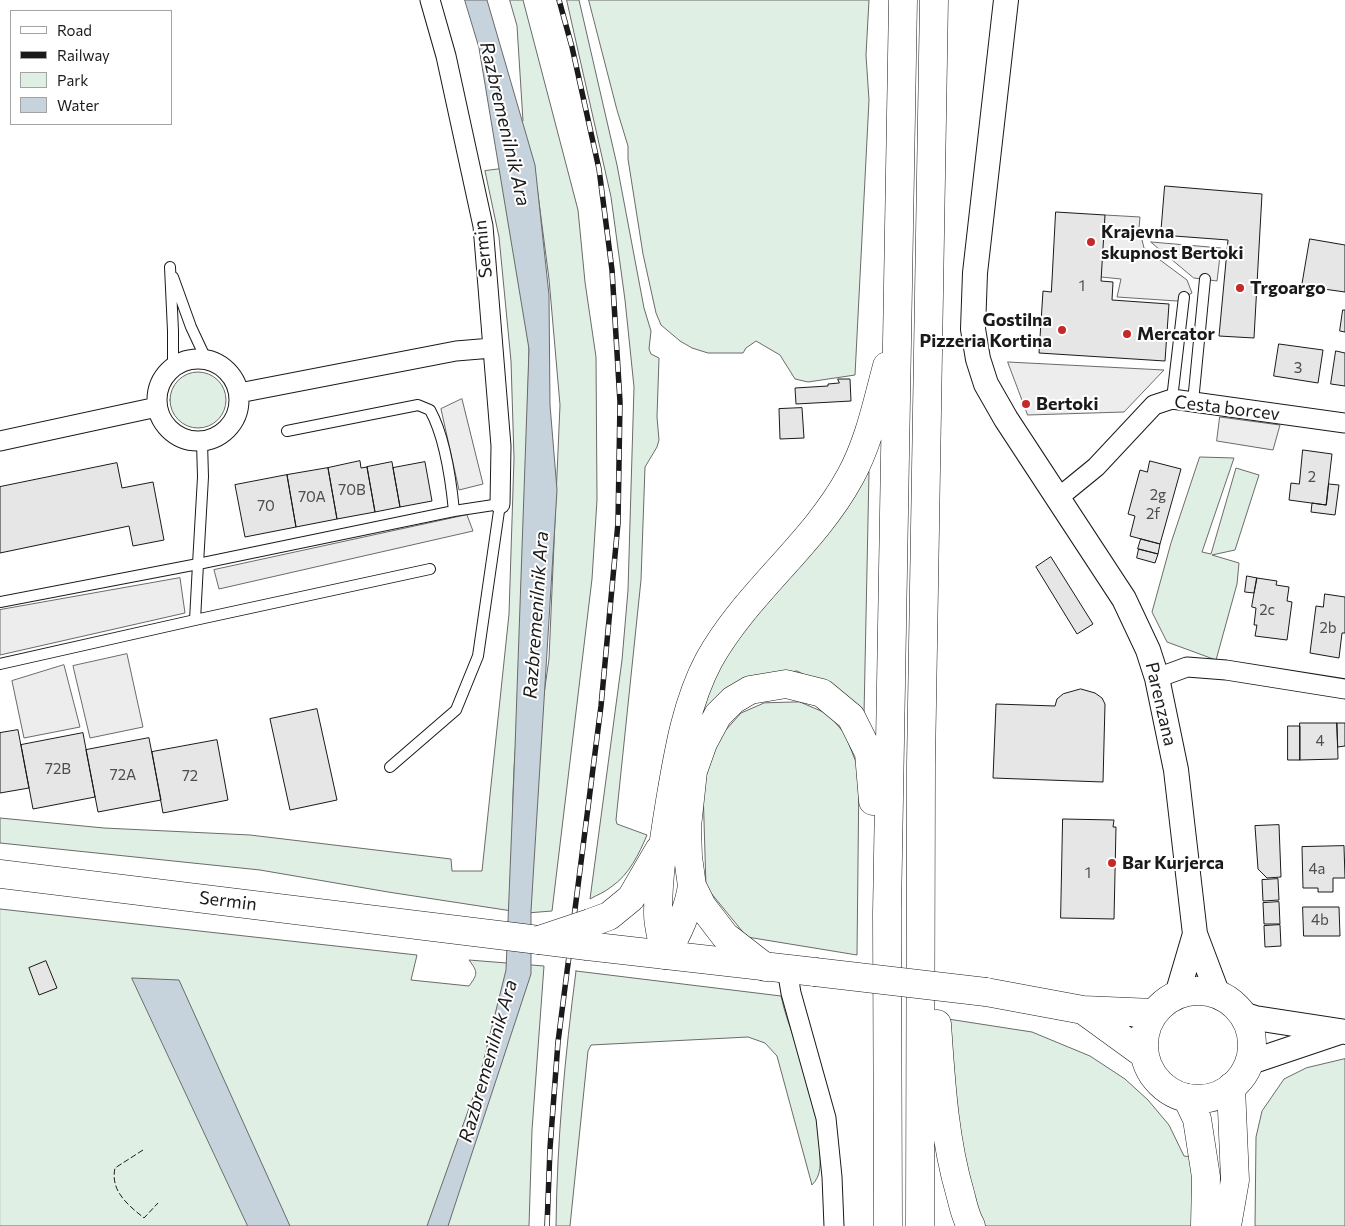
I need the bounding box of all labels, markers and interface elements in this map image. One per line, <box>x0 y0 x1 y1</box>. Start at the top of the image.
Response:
legend <box>10 10 172 125</box>
text: Road <box>57 21 92 39</box>
water label: Razbremenilnik Ara <box>475 40 535 208</box>
text: Railway <box>57 46 110 64</box>
text: Park <box>57 71 88 89</box>
text: Water <box>57 96 99 114</box>
street label: Sermin <box>469 219 497 279</box>
place label: Krajevna skupnost Bertoki <box>1101 221 1243 264</box>
marker: Krajevna skupnost Bertoki <box>1085 236 1097 248</box>
house number: 1 <box>1079 277 1085 295</box>
place label: Trgoargo <box>1250 277 1326 299</box>
marker: Trgoargo <box>1234 282 1246 294</box>
place label: Gostilna Pizzeria Kortina <box>919 309 1052 352</box>
place label: Mercator <box>1137 323 1215 345</box>
marker: Gostilna Pizzeria Kortina <box>1056 324 1068 336</box>
marker: Mercator <box>1121 328 1133 340</box>
house number: 3 <box>1294 359 1302 377</box>
street label: Cesta borcev <box>1173 391 1281 425</box>
place label: Bertoki <box>1036 393 1098 415</box>
marker: Bertoki <box>1020 398 1032 410</box>
house number: 2 <box>1308 468 1316 486</box>
house number: 70B <box>338 481 366 499</box>
house number: 2g <box>1150 486 1166 504</box>
house number: 70A <box>298 488 326 506</box>
house number: 70 <box>257 497 275 515</box>
house number: 2f <box>1146 505 1160 523</box>
water label: Razbremenilnik Ara <box>519 530 553 700</box>
house number: 2c <box>1259 601 1275 619</box>
house number: 2b <box>1319 619 1337 637</box>
street label: Parenzana <box>1141 660 1181 748</box>
house number: 4 <box>1316 732 1324 750</box>
house number: 72B <box>45 760 71 778</box>
house number: 72A <box>110 766 136 784</box>
house number: 72 <box>182 767 198 785</box>
place label: Bar Kurjerca <box>1122 852 1224 874</box>
marker: Bar Kurjerca <box>1106 857 1118 869</box>
house number: 4a <box>1309 860 1325 878</box>
house number: 1 <box>1085 864 1091 882</box>
street label: Sermin <box>198 887 258 915</box>
house number: 4b <box>1311 911 1329 929</box>
water label: Razbremenilnik Ara <box>454 977 522 1145</box>

